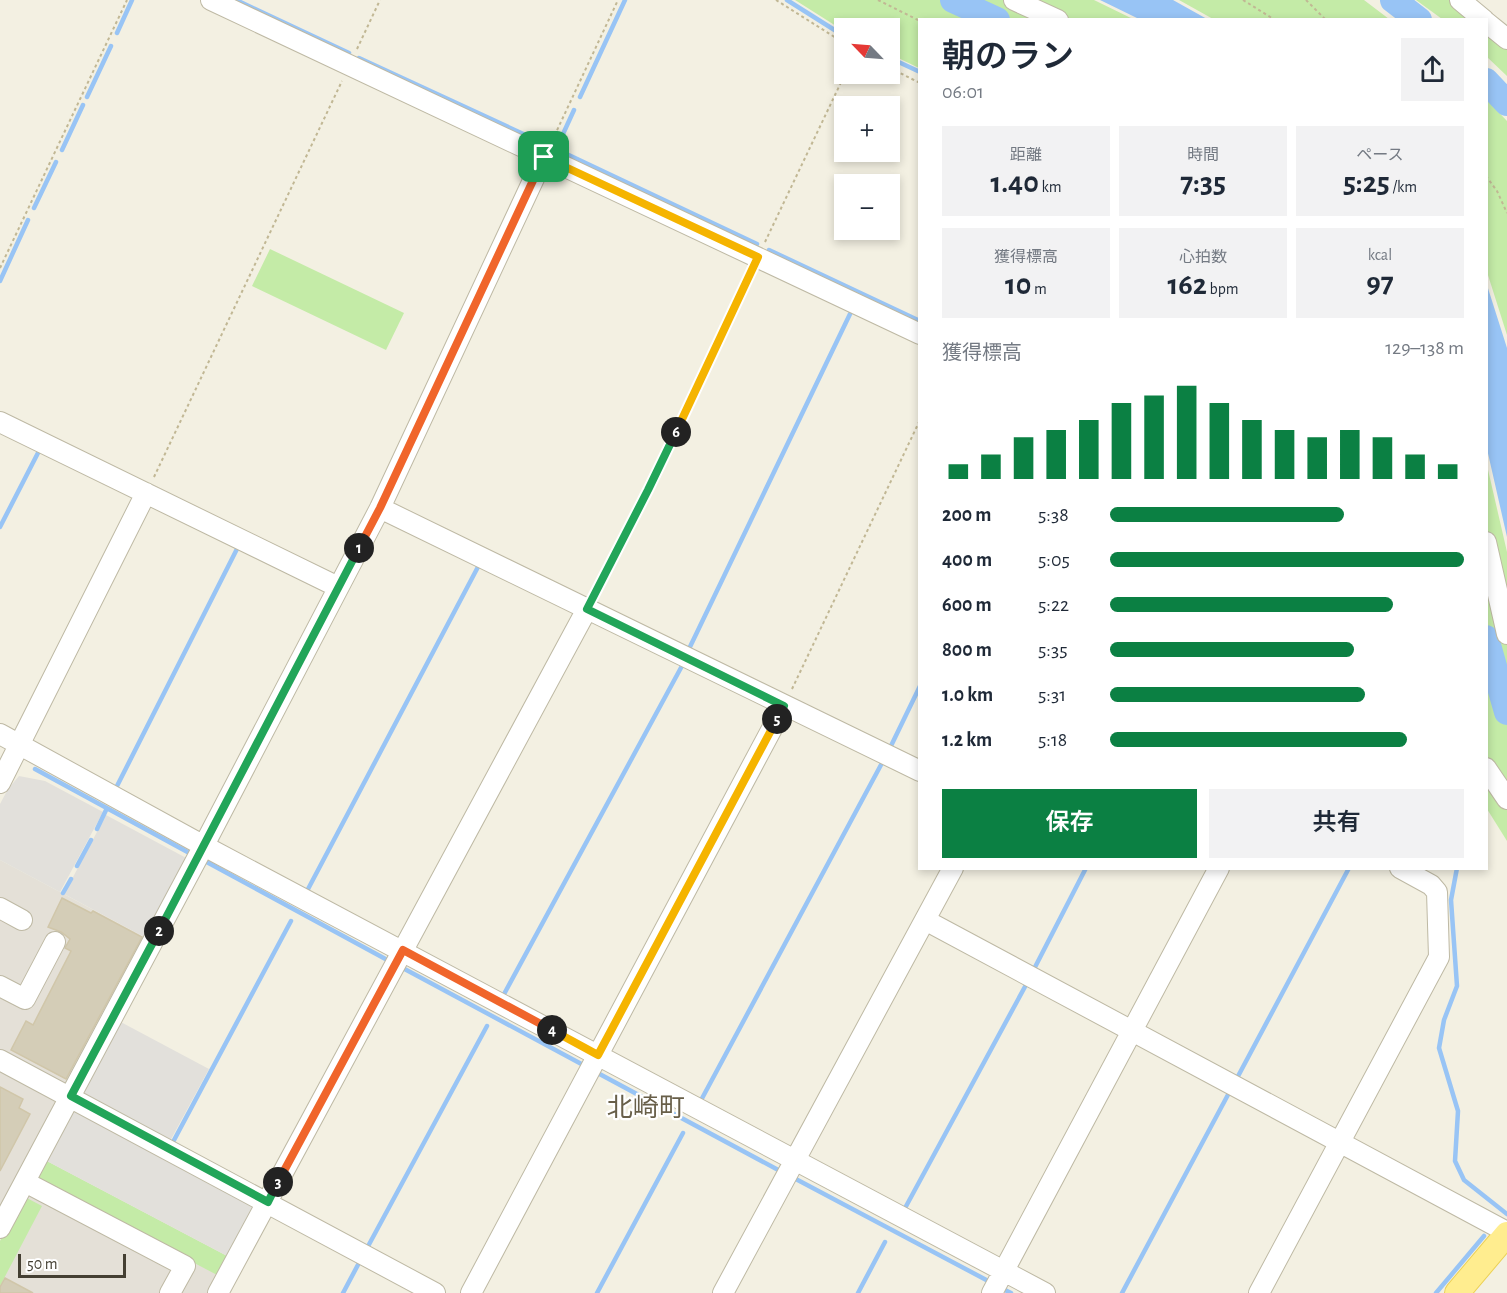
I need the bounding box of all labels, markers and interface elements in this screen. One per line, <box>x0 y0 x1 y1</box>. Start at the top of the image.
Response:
north arrow <box>834 18 900 84</box>
map controls <box>834 18 900 240</box>
button: share <box>1401 38 1464 101</box>
text: 朝のラン <box>942 41 1074 74</box>
text: 06:01 <box>942 82 984 102</box>
button: + <box>834 96 900 162</box>
pin <box>518 131 569 182</box>
icon: arrive <box>527 140 560 173</box>
text: 距離 <box>1010 147 1042 163</box>
text: 時間 <box>1187 147 1219 163</box>
text: ペース <box>1356 147 1404 163</box>
text: 1.40 <box>990 168 1039 198</box>
text: 7:35 <box>1180 168 1226 198</box>
text: 5:25 <box>1343 168 1390 198</box>
button: − <box>834 174 900 240</box>
text: km <box>1039 179 1062 195</box>
text: /km <box>1390 179 1417 195</box>
text: kcal <box>1368 247 1392 263</box>
text: 獲得標高 <box>994 249 1058 265</box>
text: 心拍数 <box>1179 249 1227 265</box>
text: 97 <box>1366 268 1394 298</box>
text: 10 <box>1005 270 1031 300</box>
text: 162 <box>1167 270 1207 300</box>
text: m <box>1031 281 1047 297</box>
text: bpm <box>1207 281 1239 297</box>
text: 129–138 m <box>1385 338 1464 358</box>
text: 獲得標高 <box>942 343 1022 363</box>
pin: 6 <box>661 417 691 447</box>
text: 6 <box>672 424 680 440</box>
text: 200 m <box>942 505 991 525</box>
text: 5:38 <box>1038 505 1069 525</box>
pin: 1 <box>344 533 374 563</box>
text: 1 <box>356 540 362 556</box>
text: 400 m <box>942 550 992 570</box>
text: 5:05 <box>1038 550 1070 570</box>
text: 600 m <box>942 595 992 615</box>
text: 5:22 <box>1038 595 1069 615</box>
text: 800 m <box>942 640 992 660</box>
text: 5:35 <box>1038 640 1068 660</box>
text: 1.0 km <box>942 685 993 705</box>
text: 5:31 <box>1038 685 1066 705</box>
pin: 5 <box>762 704 792 734</box>
text: 5 <box>774 711 780 727</box>
text: 1.2 km <box>942 730 992 750</box>
text: 5:18 <box>1038 730 1067 750</box>
button: 保存 <box>942 789 1197 858</box>
button: 共有 <box>1209 789 1464 858</box>
pin: 2 <box>144 916 174 946</box>
text: 2 <box>155 923 163 939</box>
pin: 4 <box>537 1015 567 1045</box>
text: 4 <box>548 1022 556 1038</box>
district label: 北崎町 <box>607 1094 685 1121</box>
pin: 3 <box>263 1167 293 1197</box>
text: 3 <box>275 1174 281 1190</box>
scale bar <box>18 1251 126 1278</box>
text: 50 m <box>27 1256 58 1272</box>

